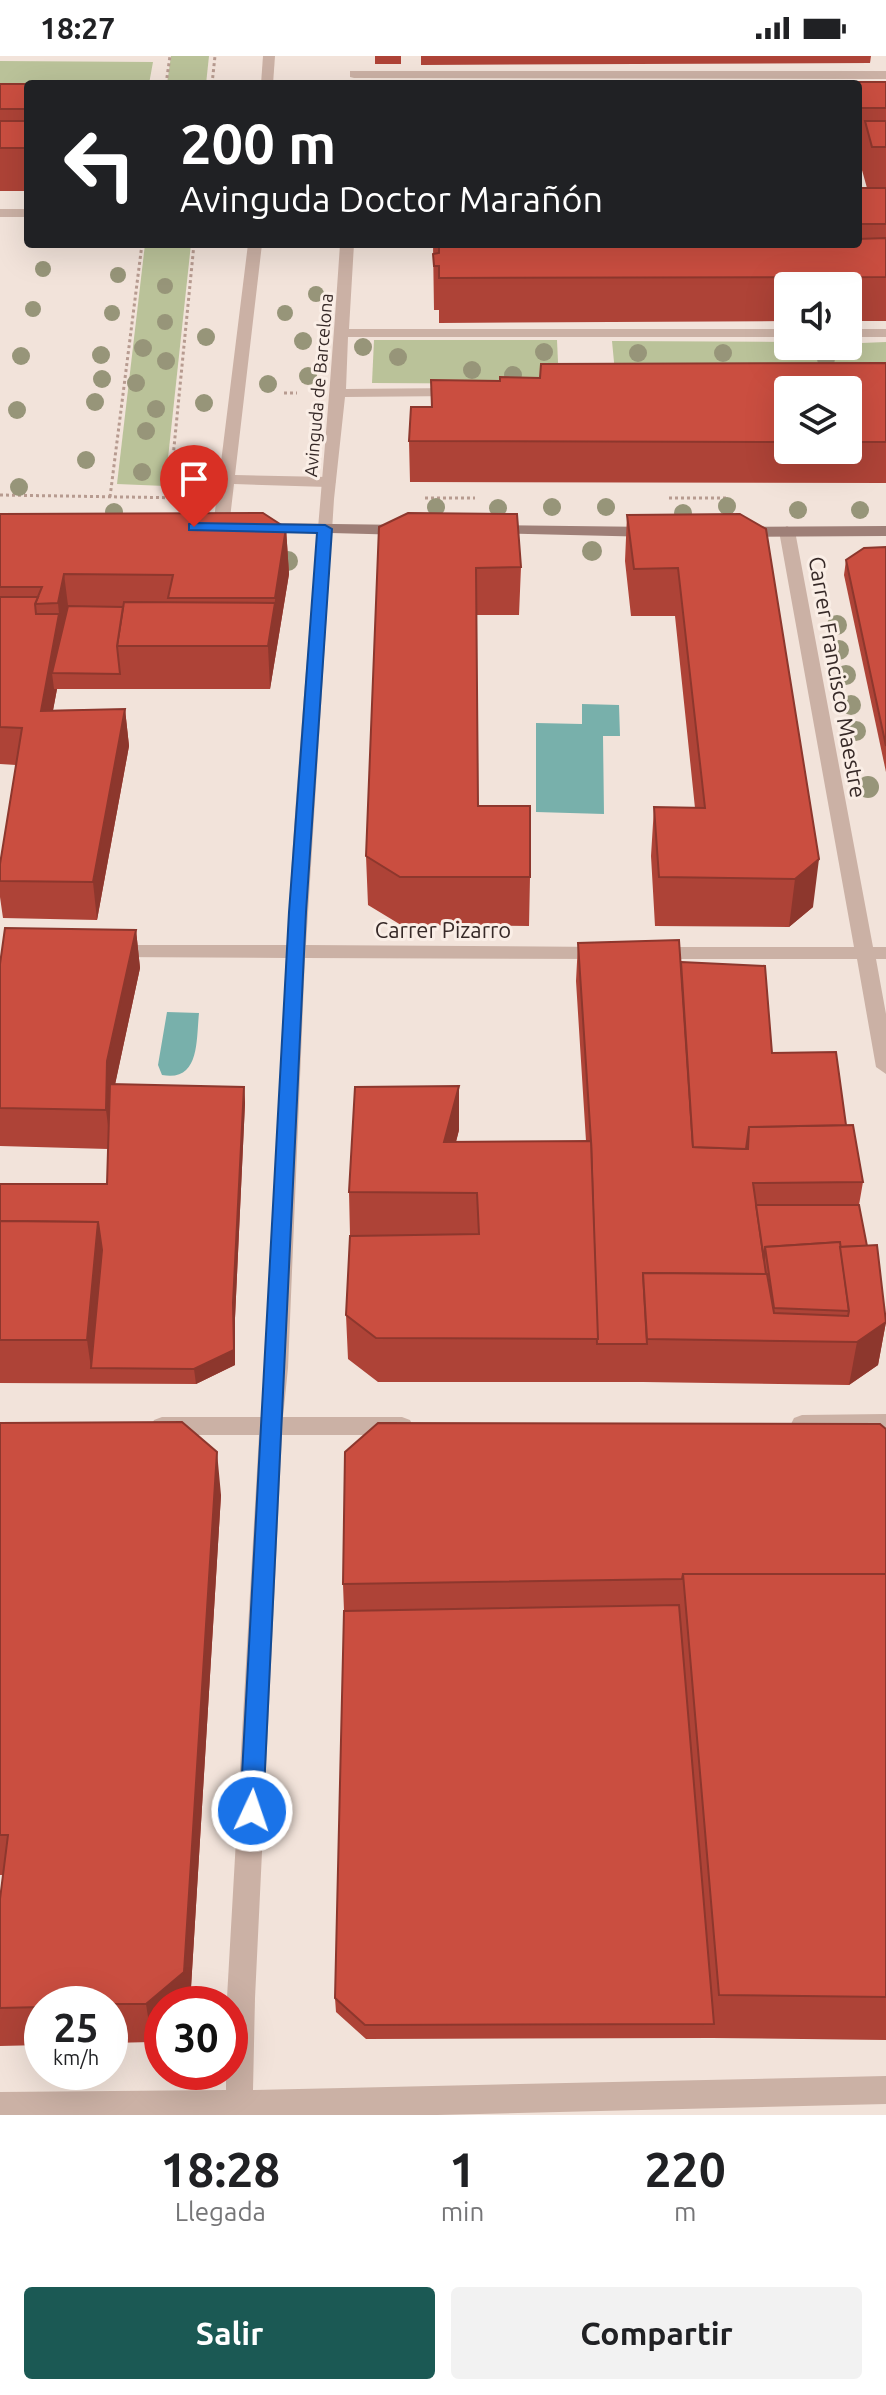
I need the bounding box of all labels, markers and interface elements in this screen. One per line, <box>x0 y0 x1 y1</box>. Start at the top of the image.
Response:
text: 18:27 <box>40 11 115 45</box>
icon: left <box>48 112 152 216</box>
text: 200 m <box>180 112 336 175</box>
text: Avinguda Doctor Marañón <box>180 178 603 219</box>
map controls <box>774 272 862 464</box>
button: sound <box>774 272 862 360</box>
street label: Avinguda de Barcelona <box>300 292 336 478</box>
button: layers <box>774 376 862 464</box>
pin <box>160 445 228 527</box>
icon: arrive <box>172 457 216 501</box>
street label: Carrer Francisco Maestre <box>804 554 872 800</box>
street label: Carrer Pizarro <box>375 917 511 942</box>
position arrow <box>210 1769 294 1853</box>
speed limit sign: 30 <box>144 1986 248 2090</box>
text: 25 <box>53 2005 99 2050</box>
text: km/h <box>53 2046 99 2069</box>
text: 18:28 <box>160 2142 280 2196</box>
text: 1 <box>449 2142 476 2196</box>
text: 220 <box>645 2142 726 2196</box>
text: Llegada <box>175 2197 266 2226</box>
text: min <box>441 2197 484 2226</box>
text: m <box>674 2197 696 2226</box>
button: Salir <box>24 2287 435 2379</box>
button: Compartir <box>451 2287 862 2379</box>

